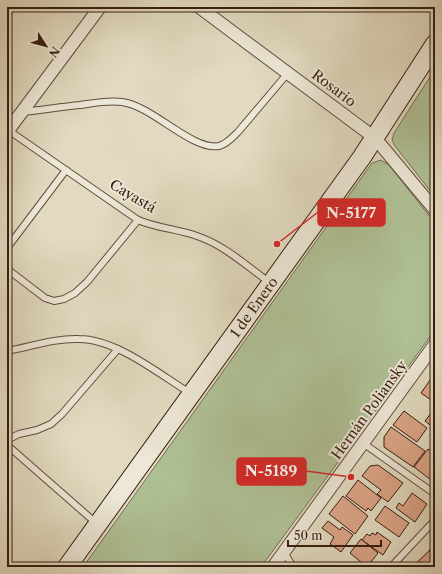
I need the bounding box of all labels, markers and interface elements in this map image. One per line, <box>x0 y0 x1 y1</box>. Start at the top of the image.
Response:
north arrow <box>26 26 66 66</box>
text: N <box>45 44 63 60</box>
street label: Rosario <box>308 65 360 111</box>
street label: Cayastá <box>107 175 160 217</box>
callout: N-5177 <box>318 199 385 226</box>
text: N-5177 <box>326 203 376 222</box>
street label: 1 de Enero <box>226 273 282 341</box>
street label: Hernán Poliansky <box>327 357 411 463</box>
callout: N-5189 <box>237 458 306 485</box>
text: N-5189 <box>245 461 297 480</box>
scale bar <box>288 522 381 548</box>
text: 50 m <box>294 528 323 543</box>

